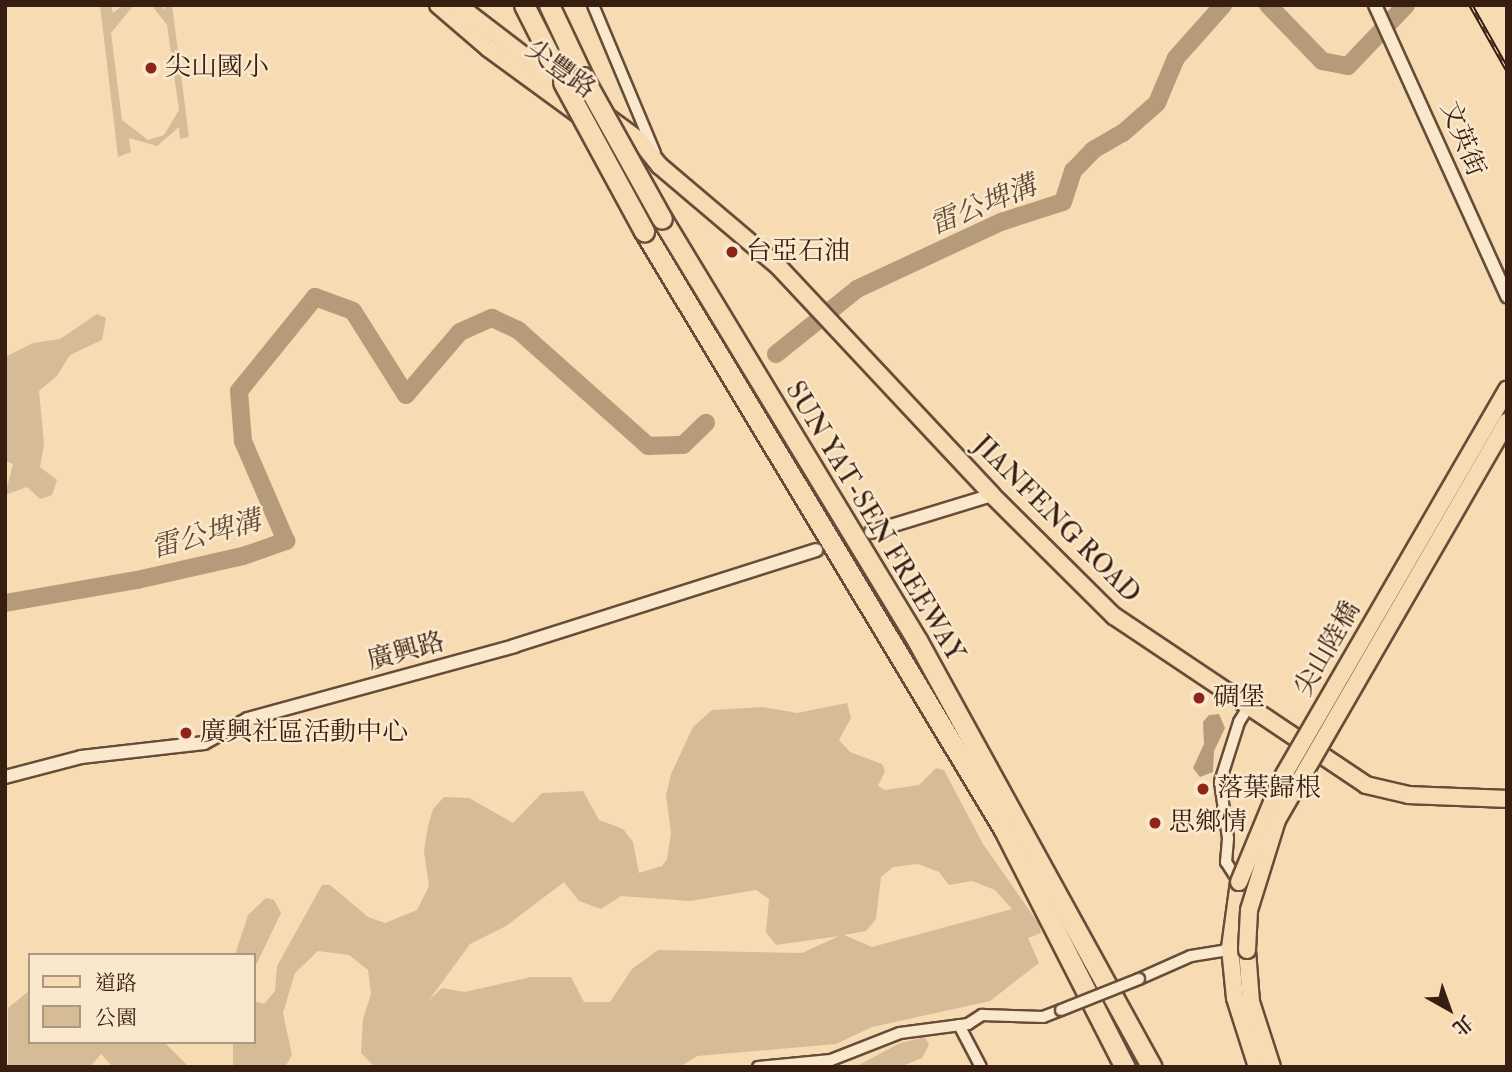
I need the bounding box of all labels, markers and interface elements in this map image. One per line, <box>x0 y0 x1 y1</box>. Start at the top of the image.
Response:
street label: 尖豐路 <box>519 34 601 106</box>
place label: 尖山國小 <box>165 52 269 84</box>
marker: 尖山國小 <box>143 60 159 76</box>
street label: 文英街 <box>1433 97 1491 181</box>
water label: 雷公埤溝 <box>925 169 1041 243</box>
place label: 台亞石油 <box>746 236 850 268</box>
marker: 台亞石油 <box>724 244 740 260</box>
street label: SUN YAT-SEN FREEWAY <box>778 376 970 668</box>
street label: JIANFENG ROAD <box>966 430 1146 610</box>
water label: 雷公埤溝 <box>148 504 264 566</box>
street label: 尖山陸橋 <box>1288 596 1368 702</box>
street label: 廣興路 <box>364 627 448 677</box>
place label: 碉堡 <box>1213 682 1265 714</box>
marker: 碉堡 <box>1191 690 1207 706</box>
place label: 廣興社區活動中心 <box>200 717 408 749</box>
marker: 廣興社區活動中心 <box>178 725 194 741</box>
place label: 落葉歸根 <box>1217 773 1321 805</box>
marker: 落葉歸根 <box>1195 781 1211 797</box>
place label: 思鄉情 <box>1169 807 1247 839</box>
marker: 思鄉情 <box>1147 815 1163 831</box>
legend <box>28 953 256 1044</box>
text: 道路 <box>95 970 137 997</box>
north arrow <box>1414 974 1484 1044</box>
text: 公園 <box>95 1005 137 1032</box>
text: 北 <box>1448 1010 1478 1040</box>

